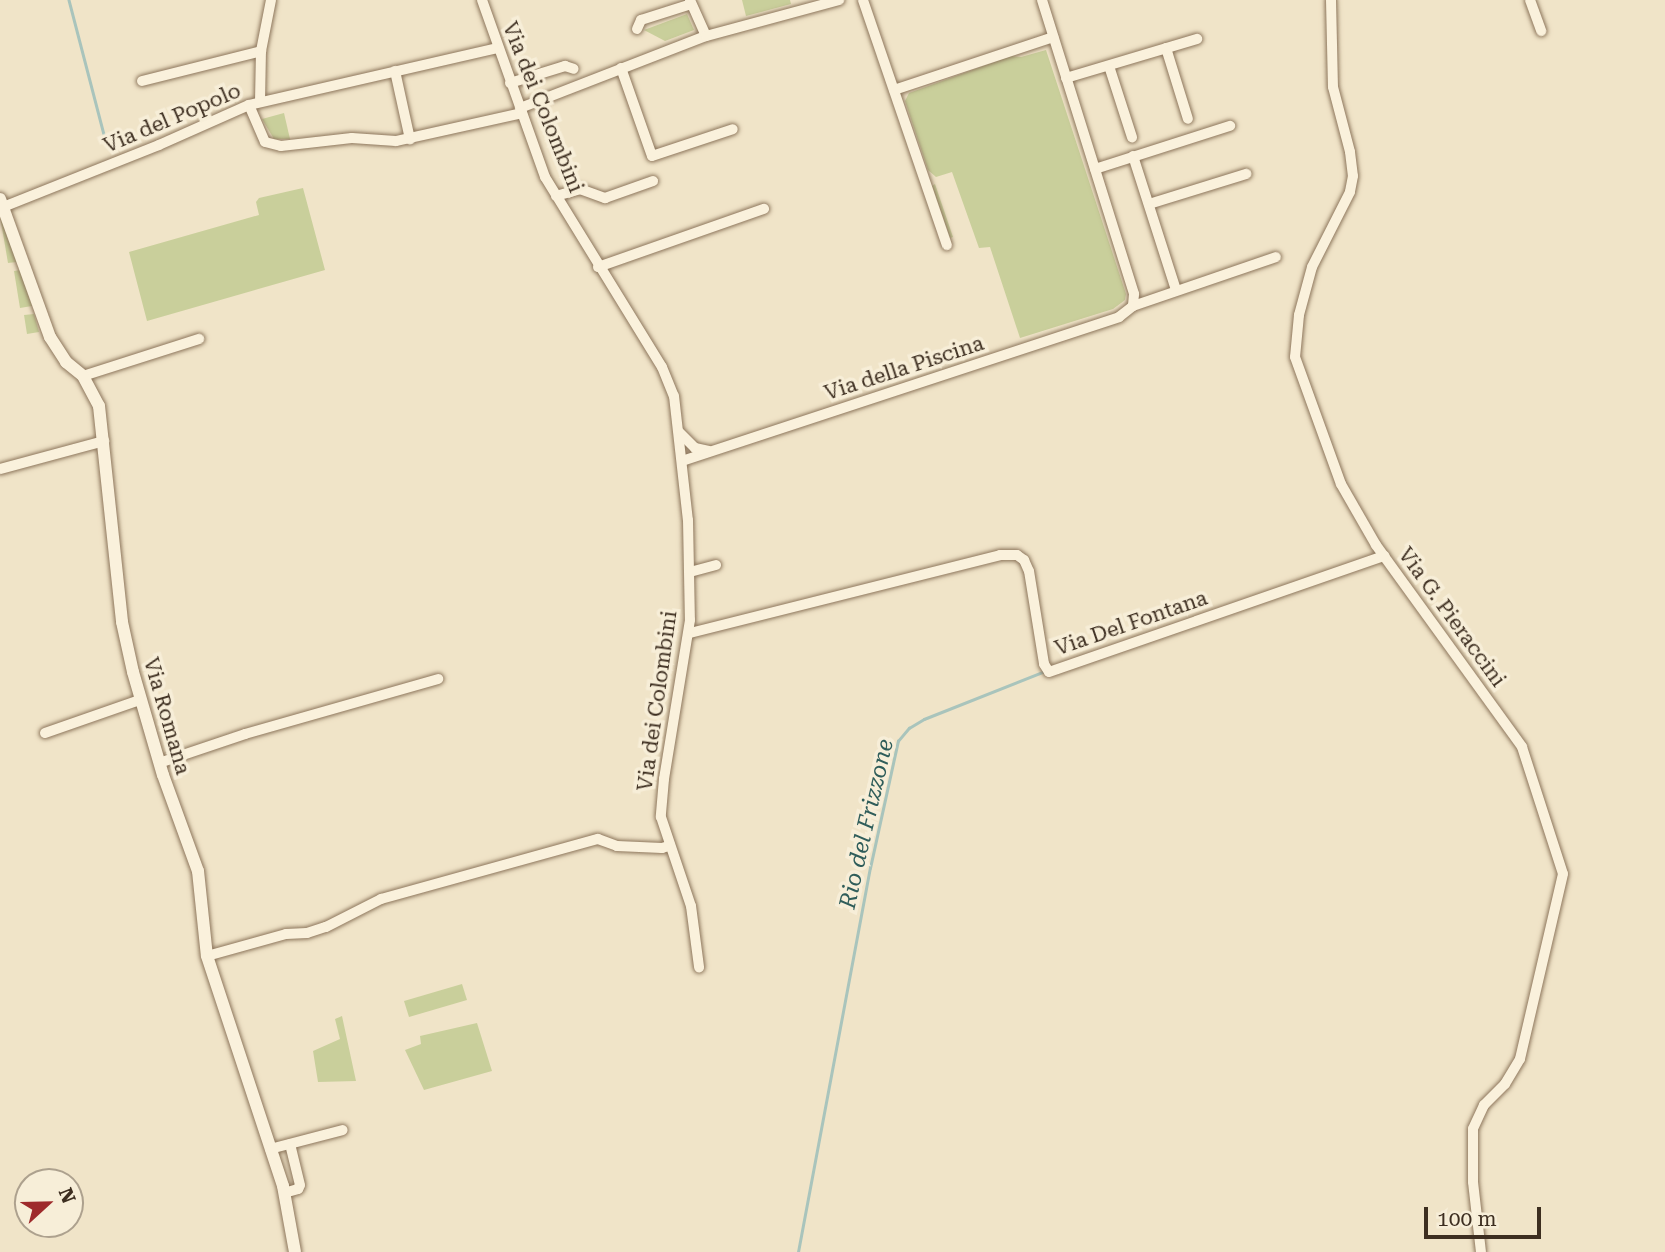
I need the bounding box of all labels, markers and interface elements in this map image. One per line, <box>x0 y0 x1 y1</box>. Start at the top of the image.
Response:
street label: Via dei Colombini <box>497 18 589 196</box>
street label: Via del Popolo <box>100 78 244 158</box>
street label: Via della Piscina <box>821 330 987 406</box>
street label: Via G. Pieraccini <box>1393 542 1511 692</box>
street label: Via Del Fontana <box>1051 585 1211 661</box>
street label: Via dei Colombini <box>632 609 682 793</box>
street label: Via Romana <box>138 655 196 777</box>
water label: Rio del Frizzone <box>834 737 900 911</box>
north arrow <box>14 1168 84 1238</box>
text: N <box>54 1185 80 1207</box>
scale bar <box>1427 1192 1544 1236</box>
text: 100 m <box>1437 1207 1497 1231</box>

